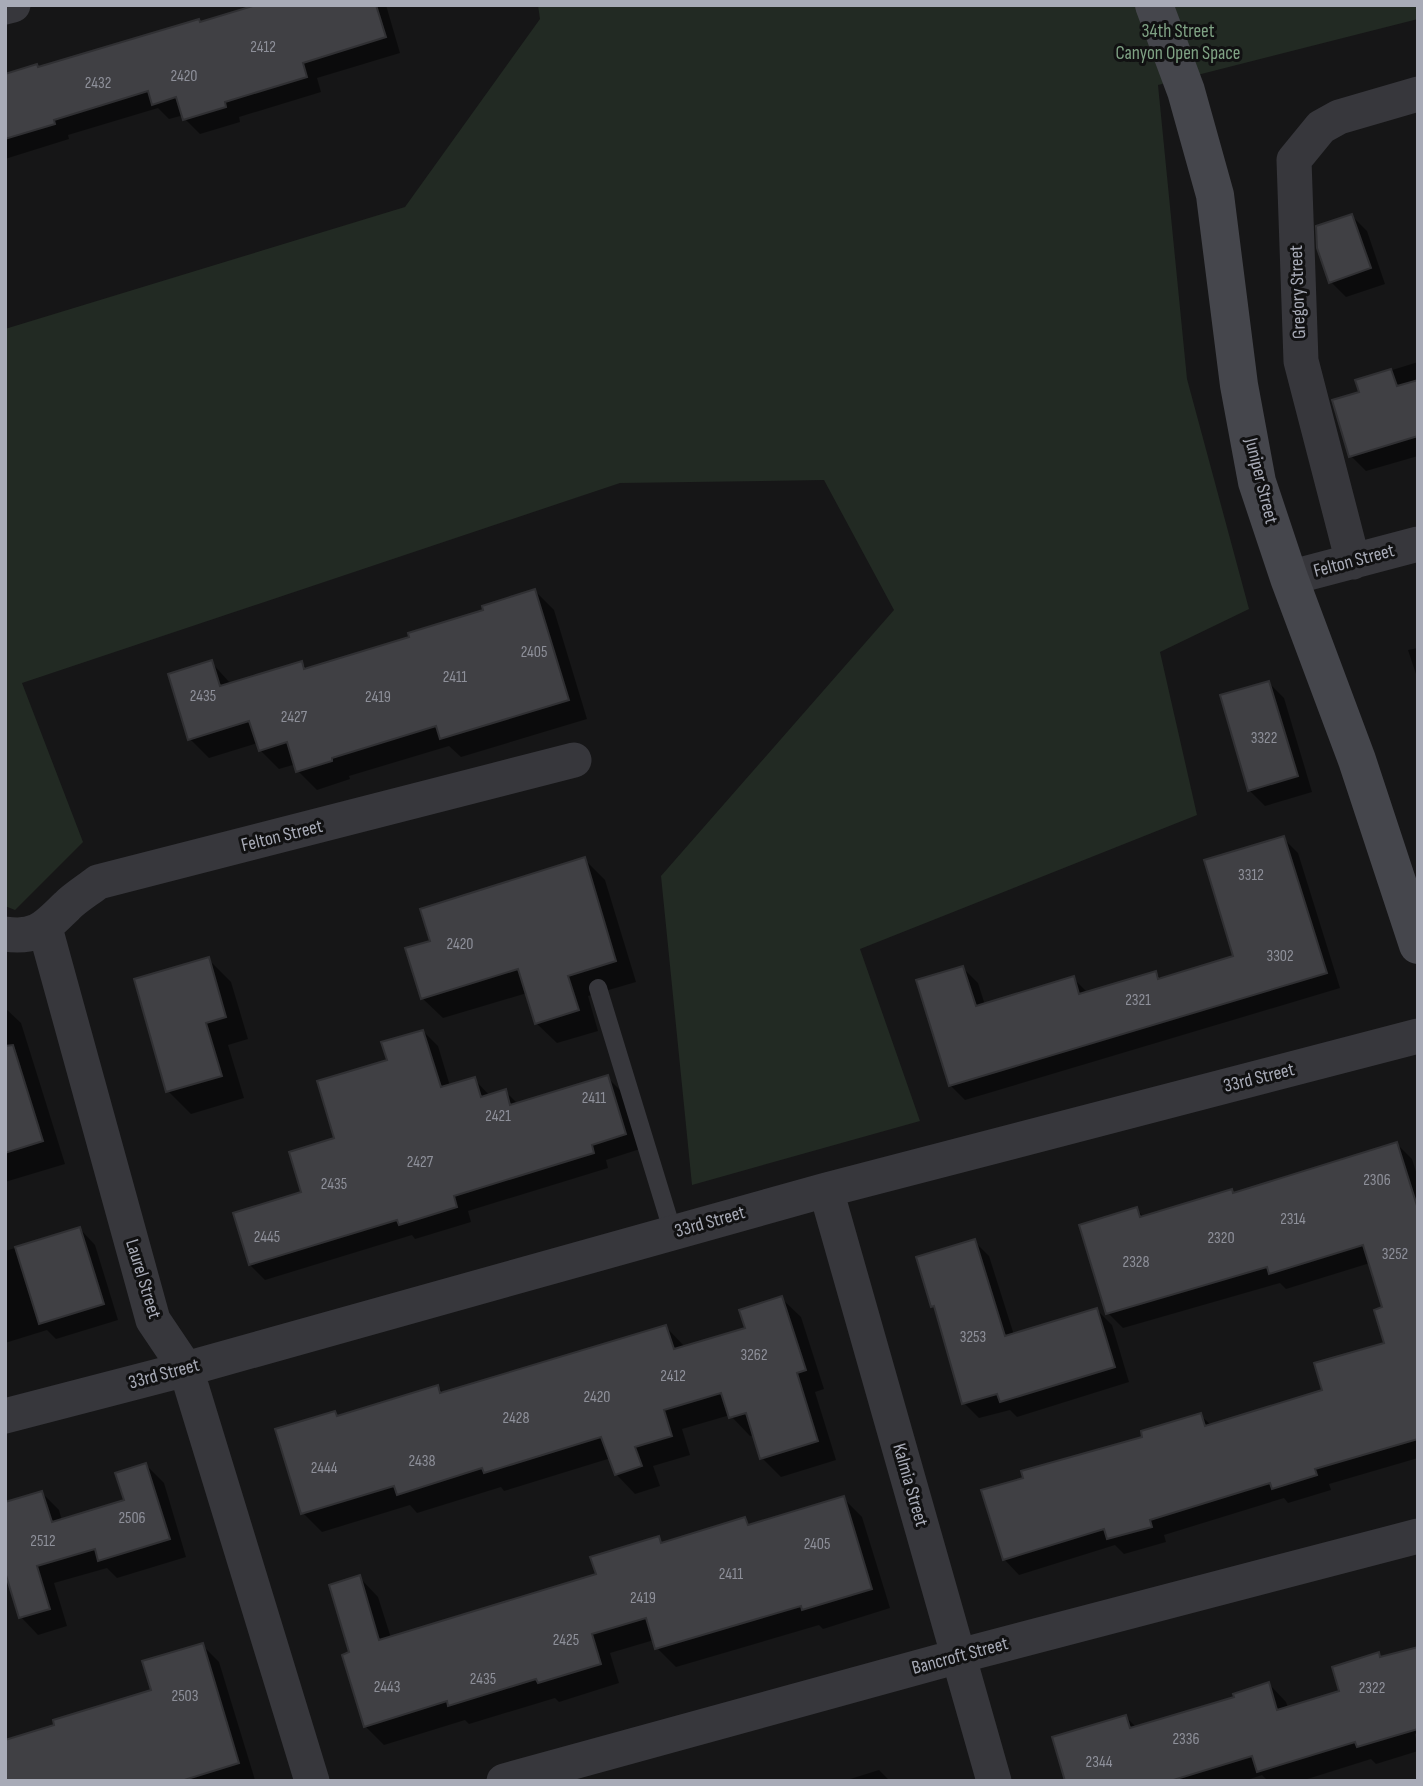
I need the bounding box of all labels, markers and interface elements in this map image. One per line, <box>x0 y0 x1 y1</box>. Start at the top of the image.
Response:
park label: 34th Street Canyon Open Space <box>1116 20 1240 65</box>
house number: 2412 <box>250 38 276 57</box>
house number: 2420 <box>171 67 198 86</box>
house number: 2432 <box>85 74 111 93</box>
street label: Gregory Street <box>1285 245 1311 339</box>
street label: Juniper Street <box>1239 435 1283 526</box>
street label: Felton Street <box>1311 539 1397 583</box>
house number: 2405 <box>521 643 547 662</box>
house number: 2411 <box>443 668 468 687</box>
house number: 2435 <box>190 687 216 706</box>
house number: 2419 <box>365 688 391 707</box>
house number: 2427 <box>281 708 308 727</box>
house number: 3322 <box>1251 729 1277 748</box>
street label: Felton Street <box>239 815 325 857</box>
house number: 3312 <box>1238 866 1264 885</box>
house number: 2420 <box>447 935 474 954</box>
house number: 3302 <box>1266 947 1294 966</box>
house number: 2321 <box>1125 991 1151 1010</box>
street label: 33rd Street <box>1221 1058 1297 1098</box>
house number: 2411 <box>582 1089 607 1108</box>
house number: 2421 <box>485 1107 511 1126</box>
house number: 2427 <box>407 1153 434 1172</box>
house number: 2306 <box>1363 1171 1391 1190</box>
house number: 2435 <box>321 1175 347 1194</box>
street label: 33rd Street <box>672 1201 748 1243</box>
house number: 2314 <box>1280 1210 1306 1229</box>
house number: 2445 <box>254 1228 280 1247</box>
house number: 2320 <box>1207 1229 1235 1248</box>
street label: Laurel Street <box>120 1237 166 1322</box>
house number: 3252 <box>1382 1245 1408 1264</box>
house number: 2328 <box>1123 1253 1149 1272</box>
house number: 3253 <box>960 1328 986 1347</box>
house number: 3262 <box>740 1346 768 1365</box>
street label: 33rd Street <box>126 1354 202 1394</box>
house number: 2412 <box>660 1367 686 1386</box>
house number: 2420 <box>584 1388 611 1407</box>
house number: 2428 <box>503 1409 529 1428</box>
street label: Kalmia Street <box>887 1441 933 1529</box>
house number: 2438 <box>409 1452 435 1471</box>
house number: 2444 <box>311 1459 338 1478</box>
house number: 2506 <box>118 1509 146 1528</box>
house number: 2512 <box>30 1532 56 1551</box>
house number: 2405 <box>804 1535 830 1554</box>
house number: 2411 <box>719 1565 744 1584</box>
house number: 2419 <box>630 1589 656 1608</box>
house number: 2425 <box>553 1631 579 1650</box>
street label: Bancroft Street <box>909 1632 1011 1680</box>
house number: 2435 <box>470 1670 496 1689</box>
house number: 2443 <box>374 1678 400 1697</box>
house number: 2322 <box>1359 1679 1385 1698</box>
house number: 2503 <box>172 1687 198 1706</box>
house number: 2336 <box>1172 1730 1200 1749</box>
house number: 2344 <box>1086 1753 1113 1772</box>

